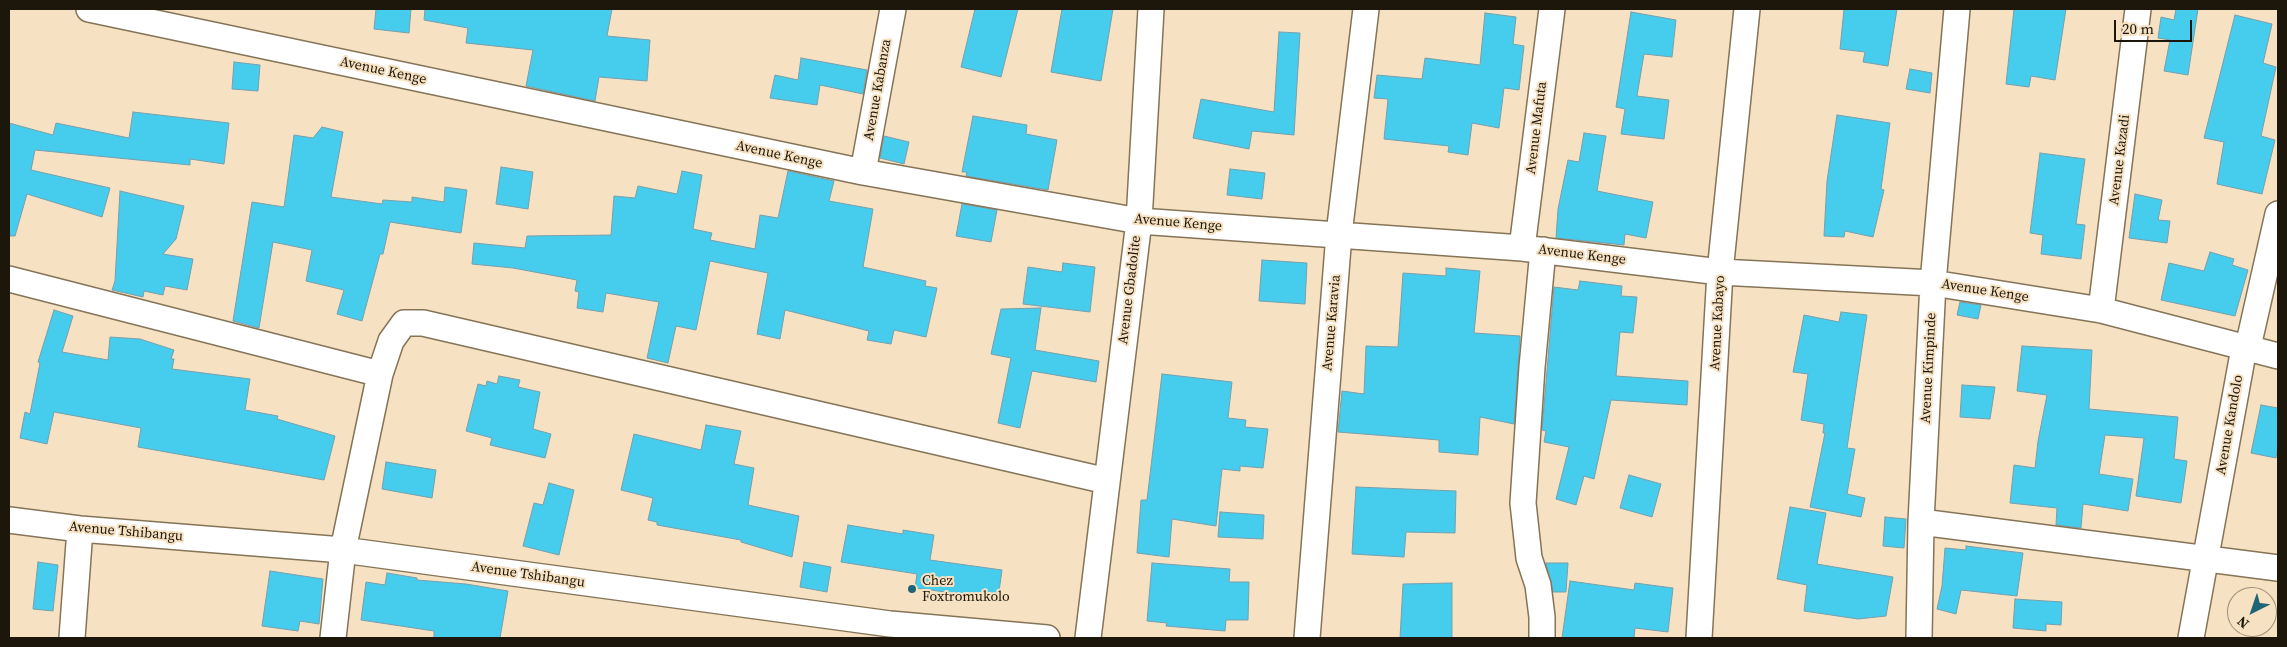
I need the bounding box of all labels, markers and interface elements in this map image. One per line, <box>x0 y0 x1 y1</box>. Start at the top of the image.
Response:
scale bar <box>2117 10 2194 42</box>
text: 20 m <box>2122 18 2154 39</box>
street label: Avenue Kabanza <box>861 38 895 142</box>
street label: Avenue Kenge <box>338 54 428 88</box>
street label: Avenue Mafuta <box>1523 81 1551 175</box>
street label: Avenue Kazadi <box>2106 114 2134 206</box>
street label: Avenue Kenge <box>734 138 824 172</box>
street label: Avenue Kenge <box>1133 211 1223 235</box>
street label: Avenue Gbadolite <box>1115 235 1145 345</box>
street label: Avenue Kenge <box>1537 241 1627 269</box>
street label: Avenue Karavia <box>1319 274 1345 372</box>
street label: Avenue Kabayo <box>1707 275 1729 371</box>
street label: Avenue Kenge <box>1940 276 2030 306</box>
street label: Avenue Kimpinde <box>1918 312 1940 424</box>
street label: Avenue Kandolo <box>2213 374 2247 476</box>
street label: Avenue Tshibangu <box>68 519 184 545</box>
street label: Avenue Tshibangu <box>470 559 586 591</box>
place label: Chez Foxtromukolo <box>922 573 1010 606</box>
marker: Chez Foxtromukolo <box>906 583 918 595</box>
north arrow <box>2227 587 2277 637</box>
text: N <box>2232 612 2253 633</box>

